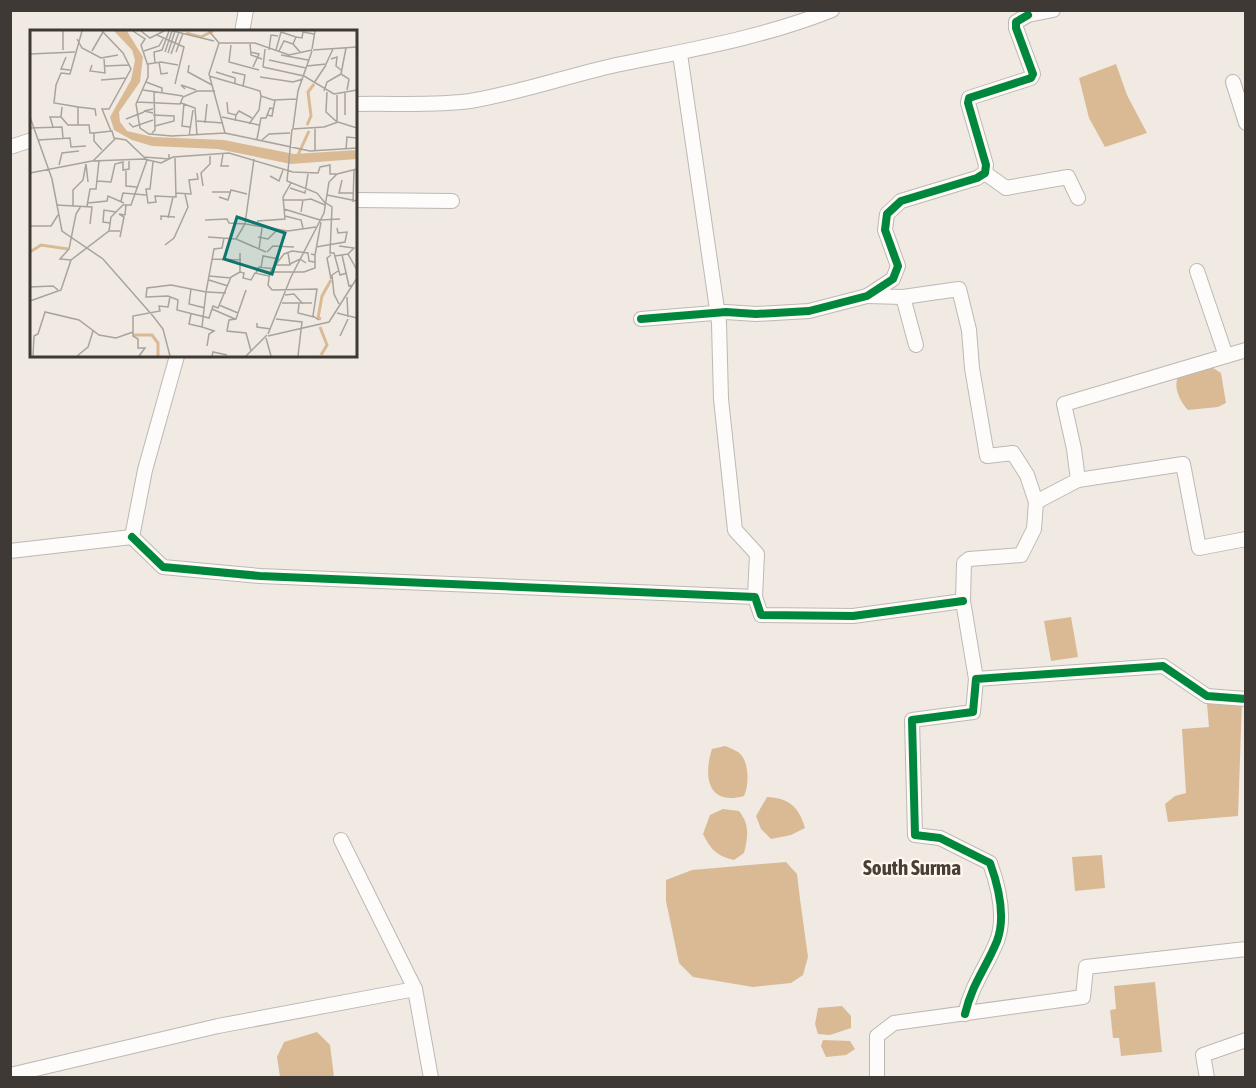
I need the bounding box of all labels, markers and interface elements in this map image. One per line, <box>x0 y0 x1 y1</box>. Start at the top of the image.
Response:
inset map <box>30 30 357 357</box>
district label: South Surma <box>863 855 961 879</box>

